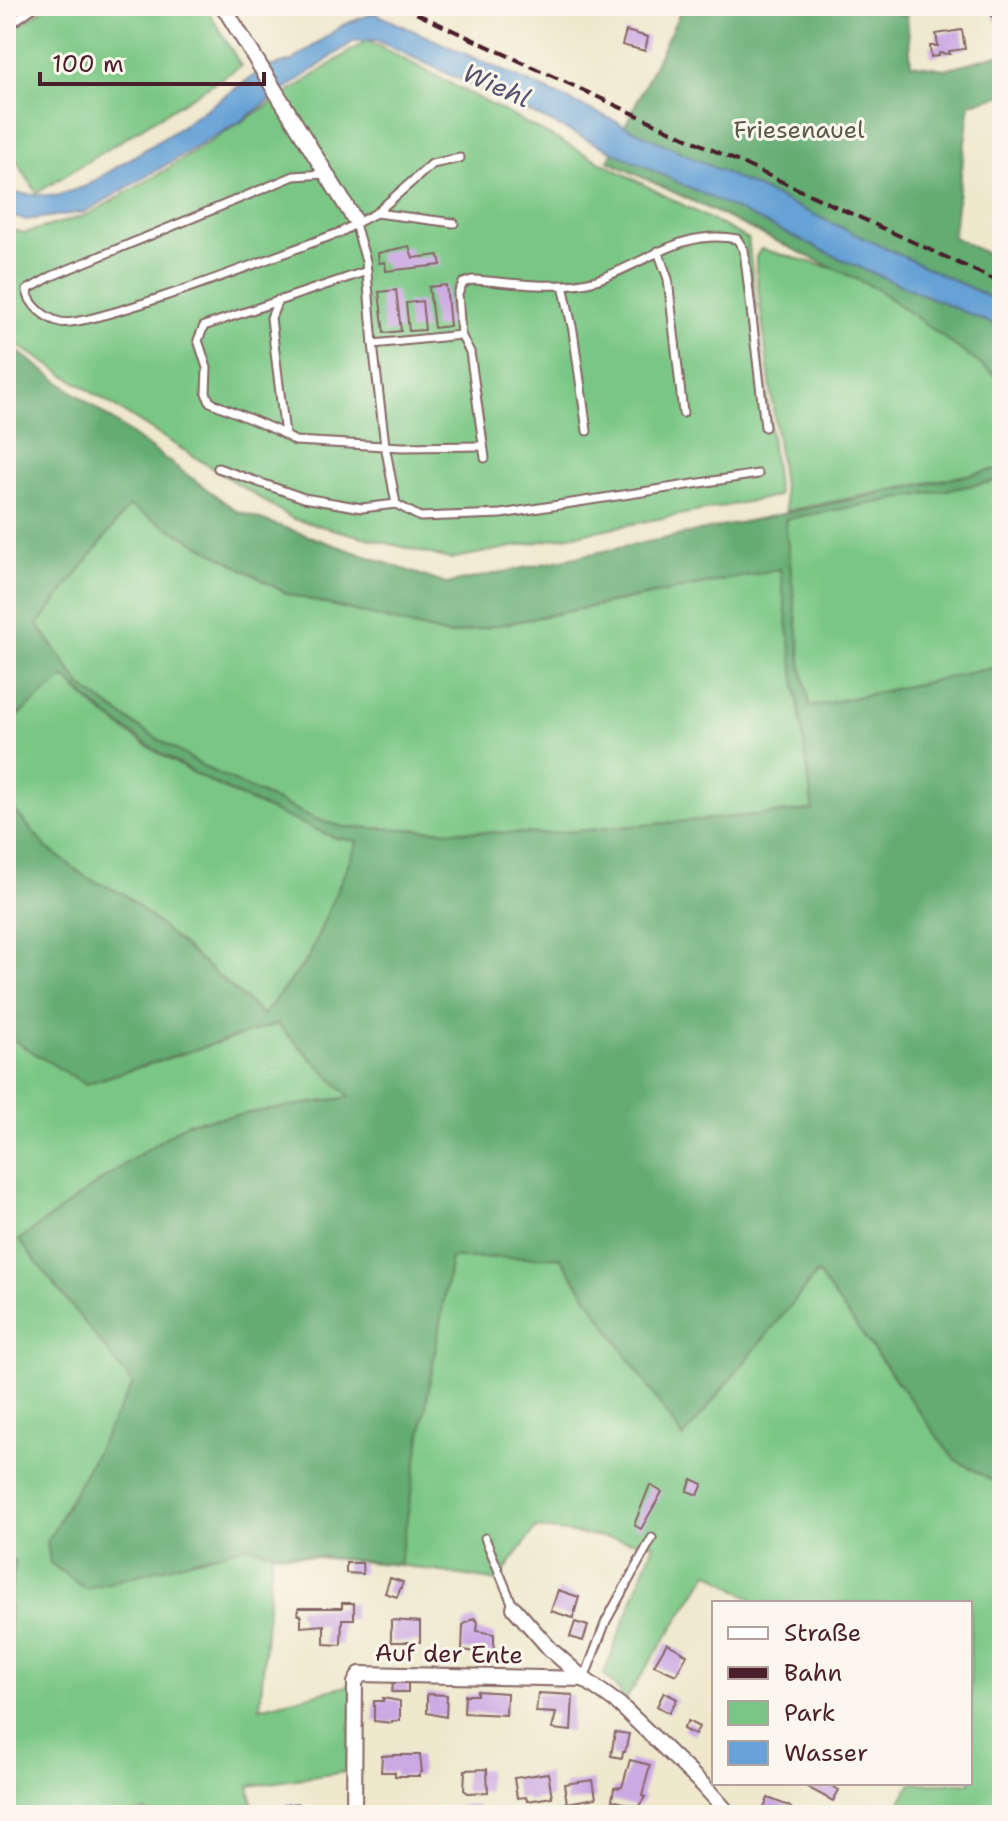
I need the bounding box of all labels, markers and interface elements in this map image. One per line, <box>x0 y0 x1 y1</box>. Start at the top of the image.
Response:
scale bar <box>40 36 264 86</box>
text: 100 m <box>52 48 124 80</box>
water label: Wiehl <box>458 55 536 115</box>
park label: Friesenauel <box>734 114 865 146</box>
legend <box>712 1601 972 1785</box>
text: Straße <box>784 1617 861 1649</box>
street label: Auf der Ente <box>375 1637 523 1671</box>
text: Bahn <box>784 1657 842 1689</box>
text: Park <box>784 1697 836 1729</box>
text: Wasser <box>784 1737 868 1769</box>

